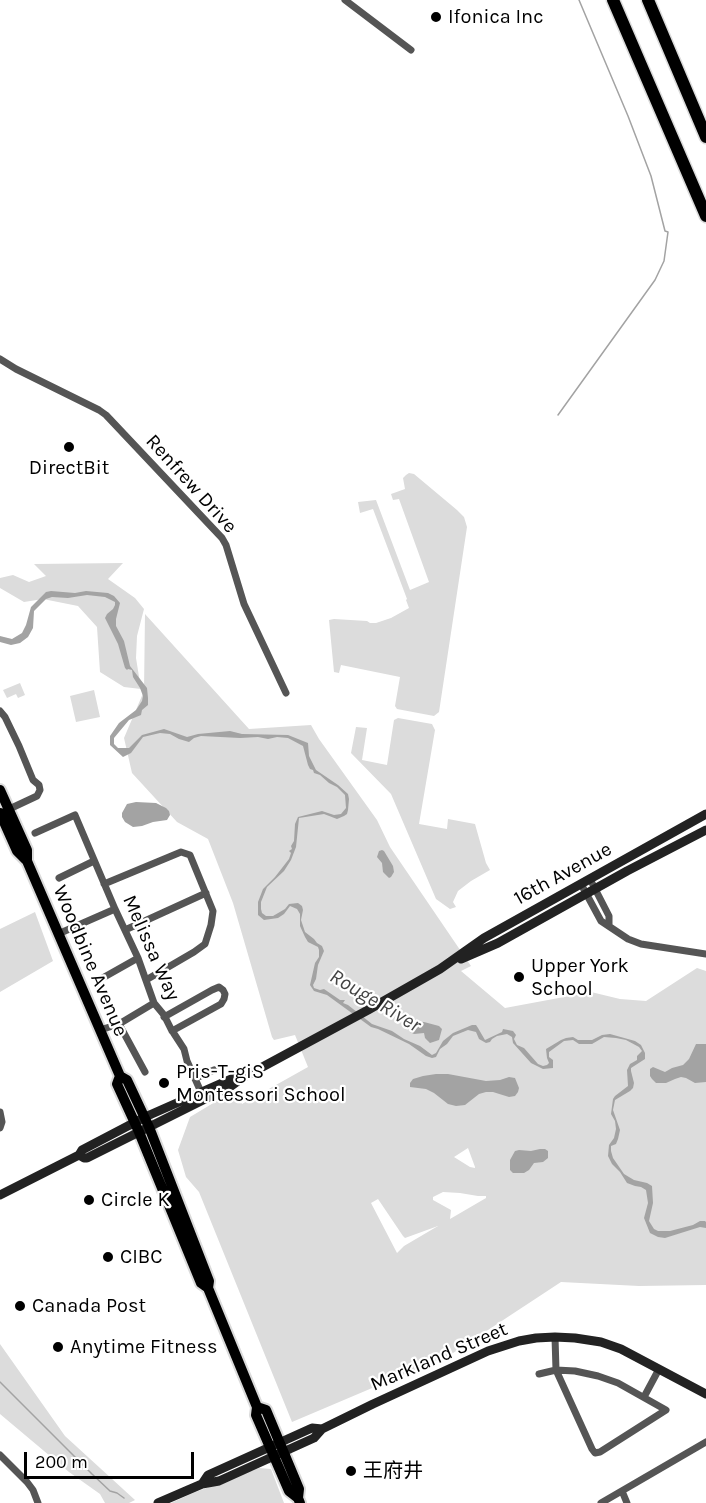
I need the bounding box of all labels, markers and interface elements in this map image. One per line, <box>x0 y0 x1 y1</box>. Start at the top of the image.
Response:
place label: Ifonica Inc <box>448 5 543 29</box>
marker: Ifonica Inc <box>429 10 443 24</box>
street label: Renfrew Drive <box>140 430 242 538</box>
marker: DirectBit <box>62 440 76 454</box>
place label: DirectBit <box>29 456 109 480</box>
street label: 16th Avenue <box>510 837 616 911</box>
street label: Woodbine Avenue <box>47 882 133 1040</box>
street label: Melissa Way <box>117 891 185 1005</box>
place label: Upper York School <box>531 954 629 1001</box>
water label: Rouge River <box>325 964 425 1038</box>
marker: Upper York School <box>512 970 526 984</box>
place label: Pris-T-giS Montessori School <box>176 1060 346 1107</box>
marker: Pris-T-giS Montessori School <box>157 1076 171 1090</box>
place label: Circle K <box>101 1188 170 1212</box>
marker: Circle K <box>82 1193 96 1207</box>
place label: CIBC <box>120 1245 163 1269</box>
marker: CIBC <box>101 1250 115 1264</box>
place label: Canada Post <box>32 1294 146 1318</box>
marker: Canada Post <box>13 1299 27 1313</box>
street label: Markland Street <box>367 1317 511 1397</box>
place label: Anytime Fitness <box>70 1335 217 1359</box>
marker: Anytime Fitness <box>51 1340 65 1354</box>
scale bar <box>27 1440 196 1478</box>
text: 200 m <box>35 1451 88 1473</box>
place label: 王府井 <box>363 1459 423 1483</box>
marker: 王府井 <box>344 1464 358 1478</box>

